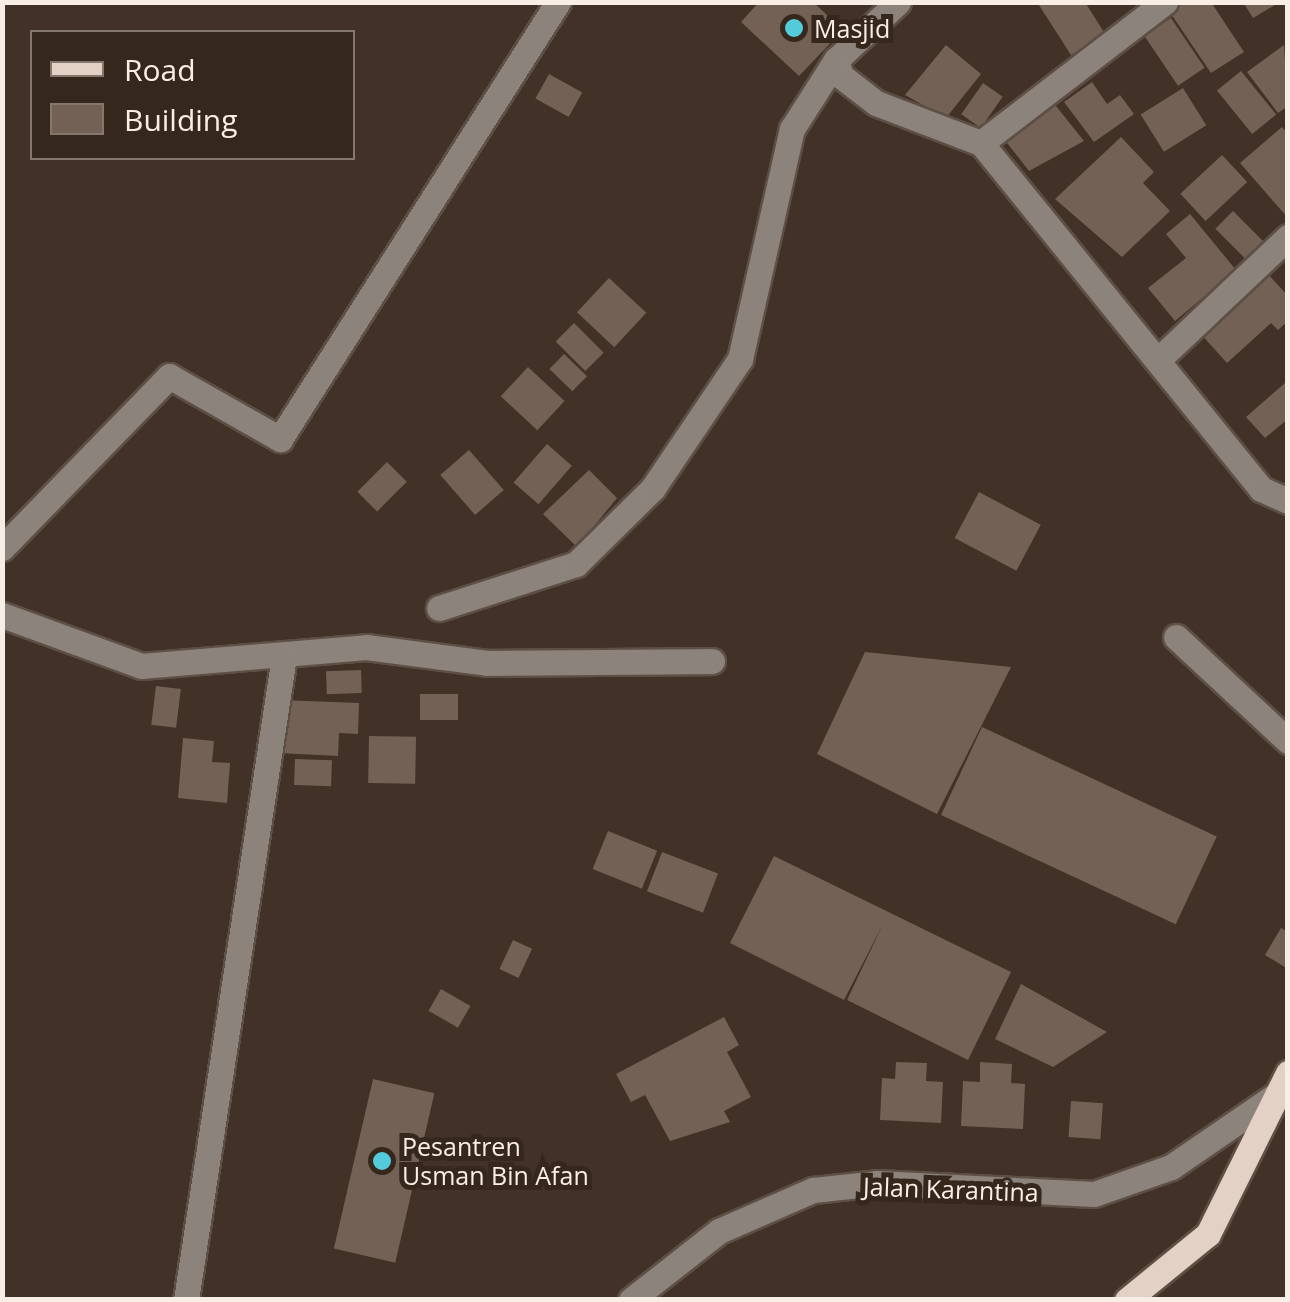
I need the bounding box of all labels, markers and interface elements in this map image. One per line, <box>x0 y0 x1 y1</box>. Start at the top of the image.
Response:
place label: Masjid <box>814 13 890 43</box>
marker: Masjid <box>783 17 805 39</box>
legend <box>30 30 355 160</box>
text: Road <box>124 49 196 90</box>
text: Building <box>124 99 238 140</box>
place label: Pesantren Usman Bin Afan <box>402 1132 589 1191</box>
marker: Pesantren Usman Bin Afan <box>371 1150 393 1172</box>
street label: Jalan Karantina <box>863 1171 1039 1207</box>

